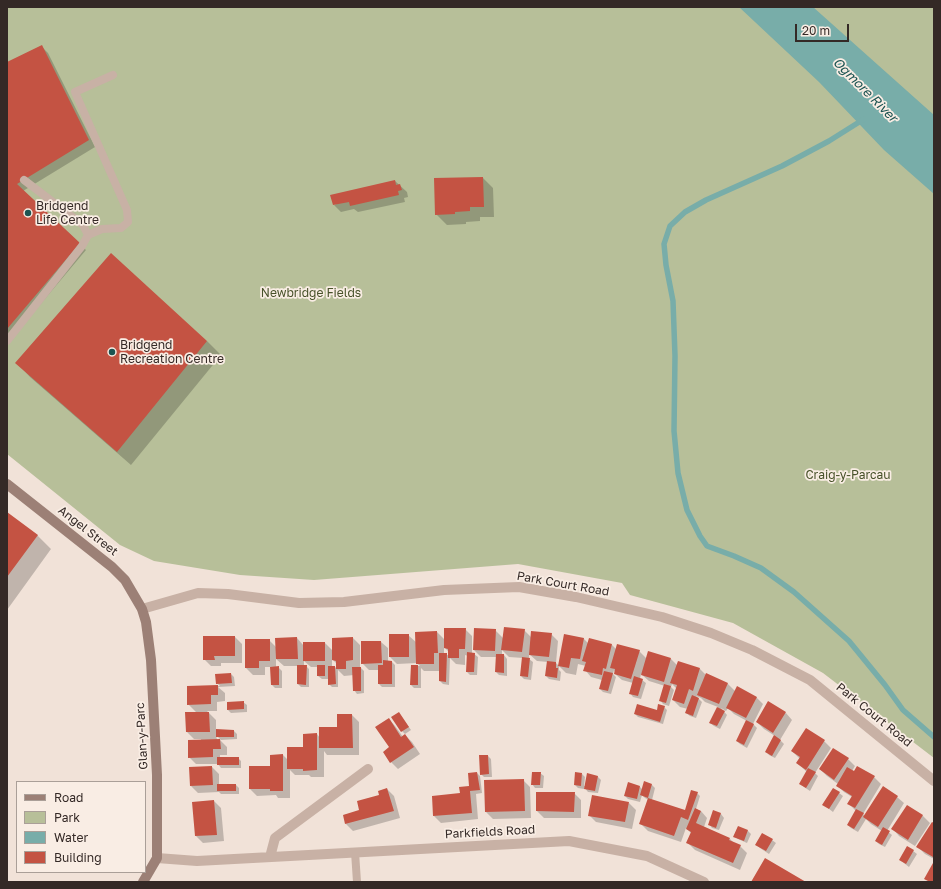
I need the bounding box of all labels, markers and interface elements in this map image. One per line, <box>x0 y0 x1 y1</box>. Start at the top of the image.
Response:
scale bar <box>797 16 851 42</box>
text: 20 m <box>802 23 830 38</box>
water label: Ogmore River <box>830 55 900 125</box>
place label: Bridgend Life Centre <box>36 199 99 227</box>
marker: Bridgend Life Centre <box>23 208 33 218</box>
park label: Newbridge Fields <box>261 286 361 300</box>
place label: Bridgend Recreation Centre <box>120 338 224 366</box>
marker: Bridgend Recreation Centre <box>107 347 117 357</box>
park label: Craig-y-Parcau <box>805 468 891 482</box>
street label: Angel Street <box>55 503 121 559</box>
street label: Park Court Road <box>516 569 610 599</box>
street label: Park Court Road <box>833 680 915 750</box>
street label: Glan-y-Parc <box>133 702 151 770</box>
legend <box>16 781 146 873</box>
text: Road <box>54 790 83 805</box>
text: Park <box>54 810 80 825</box>
street label: Parkfields Road <box>444 822 536 842</box>
text: Water <box>54 830 88 845</box>
text: Building <box>54 850 102 865</box>

